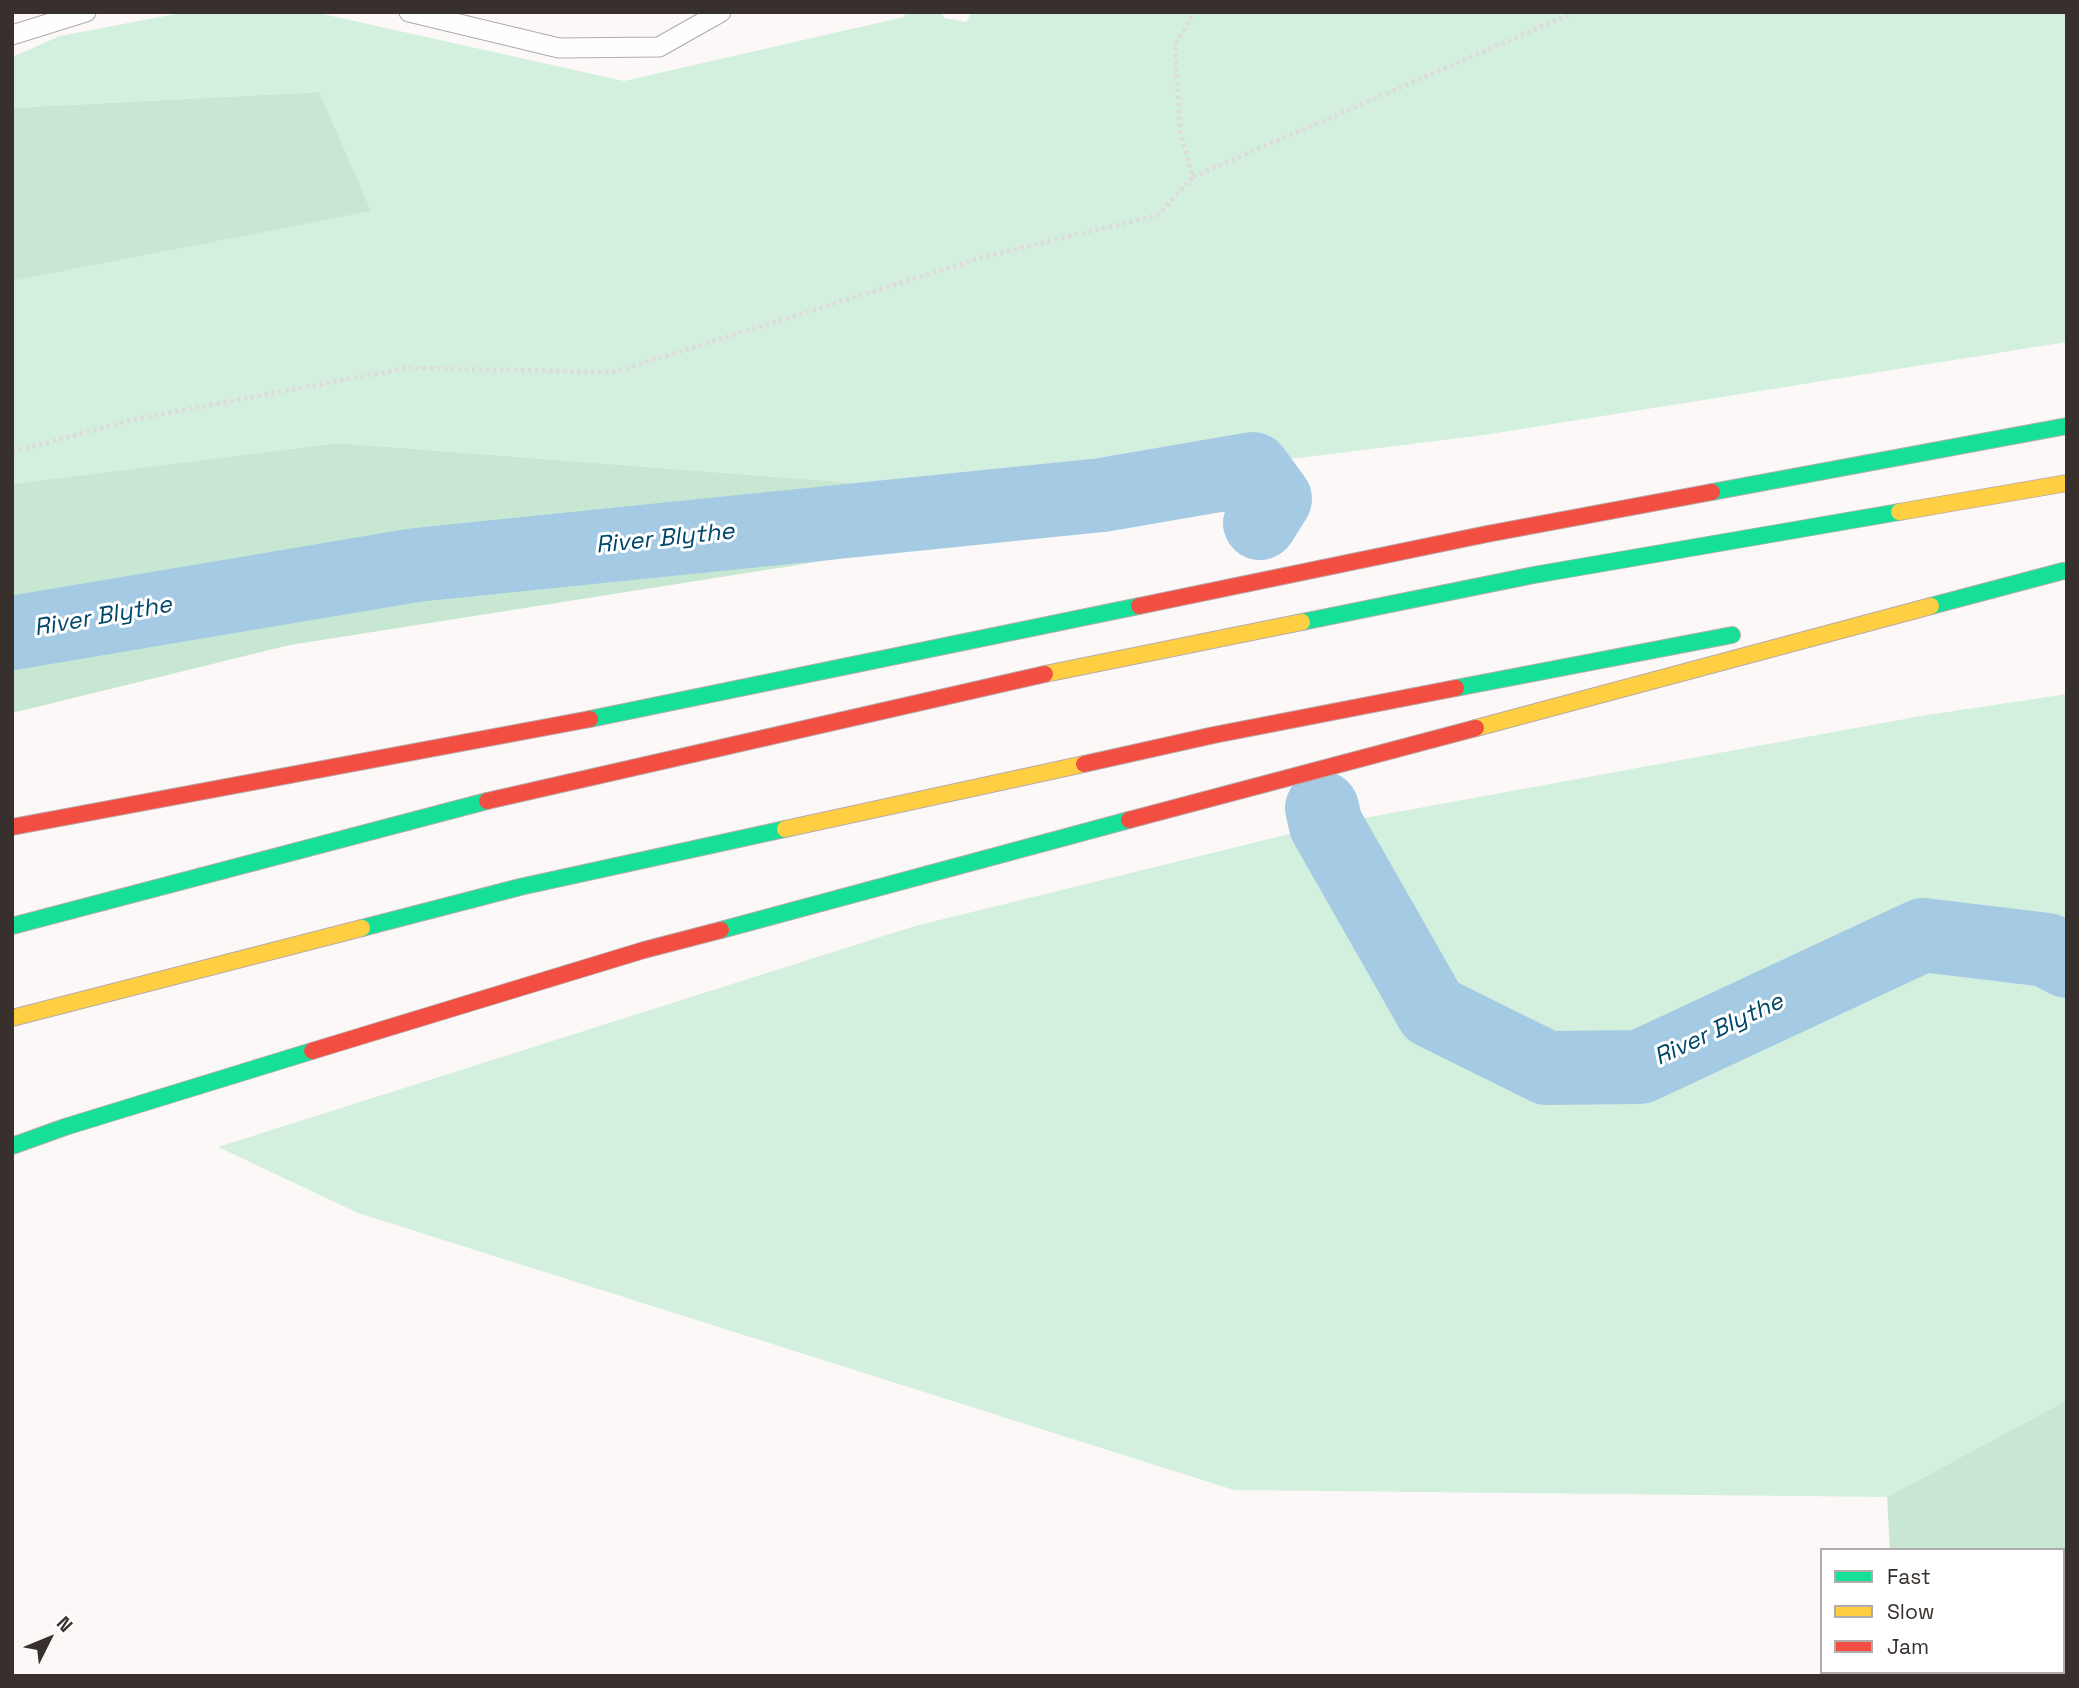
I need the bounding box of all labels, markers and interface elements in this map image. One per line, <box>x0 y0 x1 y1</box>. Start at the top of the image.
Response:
water label: River Blythe <box>594 517 736 561</box>
water label: River Blythe <box>32 591 174 643</box>
water label: River Blythe <box>1650 988 1788 1072</box>
legend <box>1820 1548 2065 1674</box>
text: Fast <box>1887 1563 1931 1590</box>
text: Slow <box>1887 1598 1935 1625</box>
north arrow <box>14 1604 84 1674</box>
text: N <box>51 1611 78 1638</box>
text: Jam <box>1887 1633 1929 1660</box>

